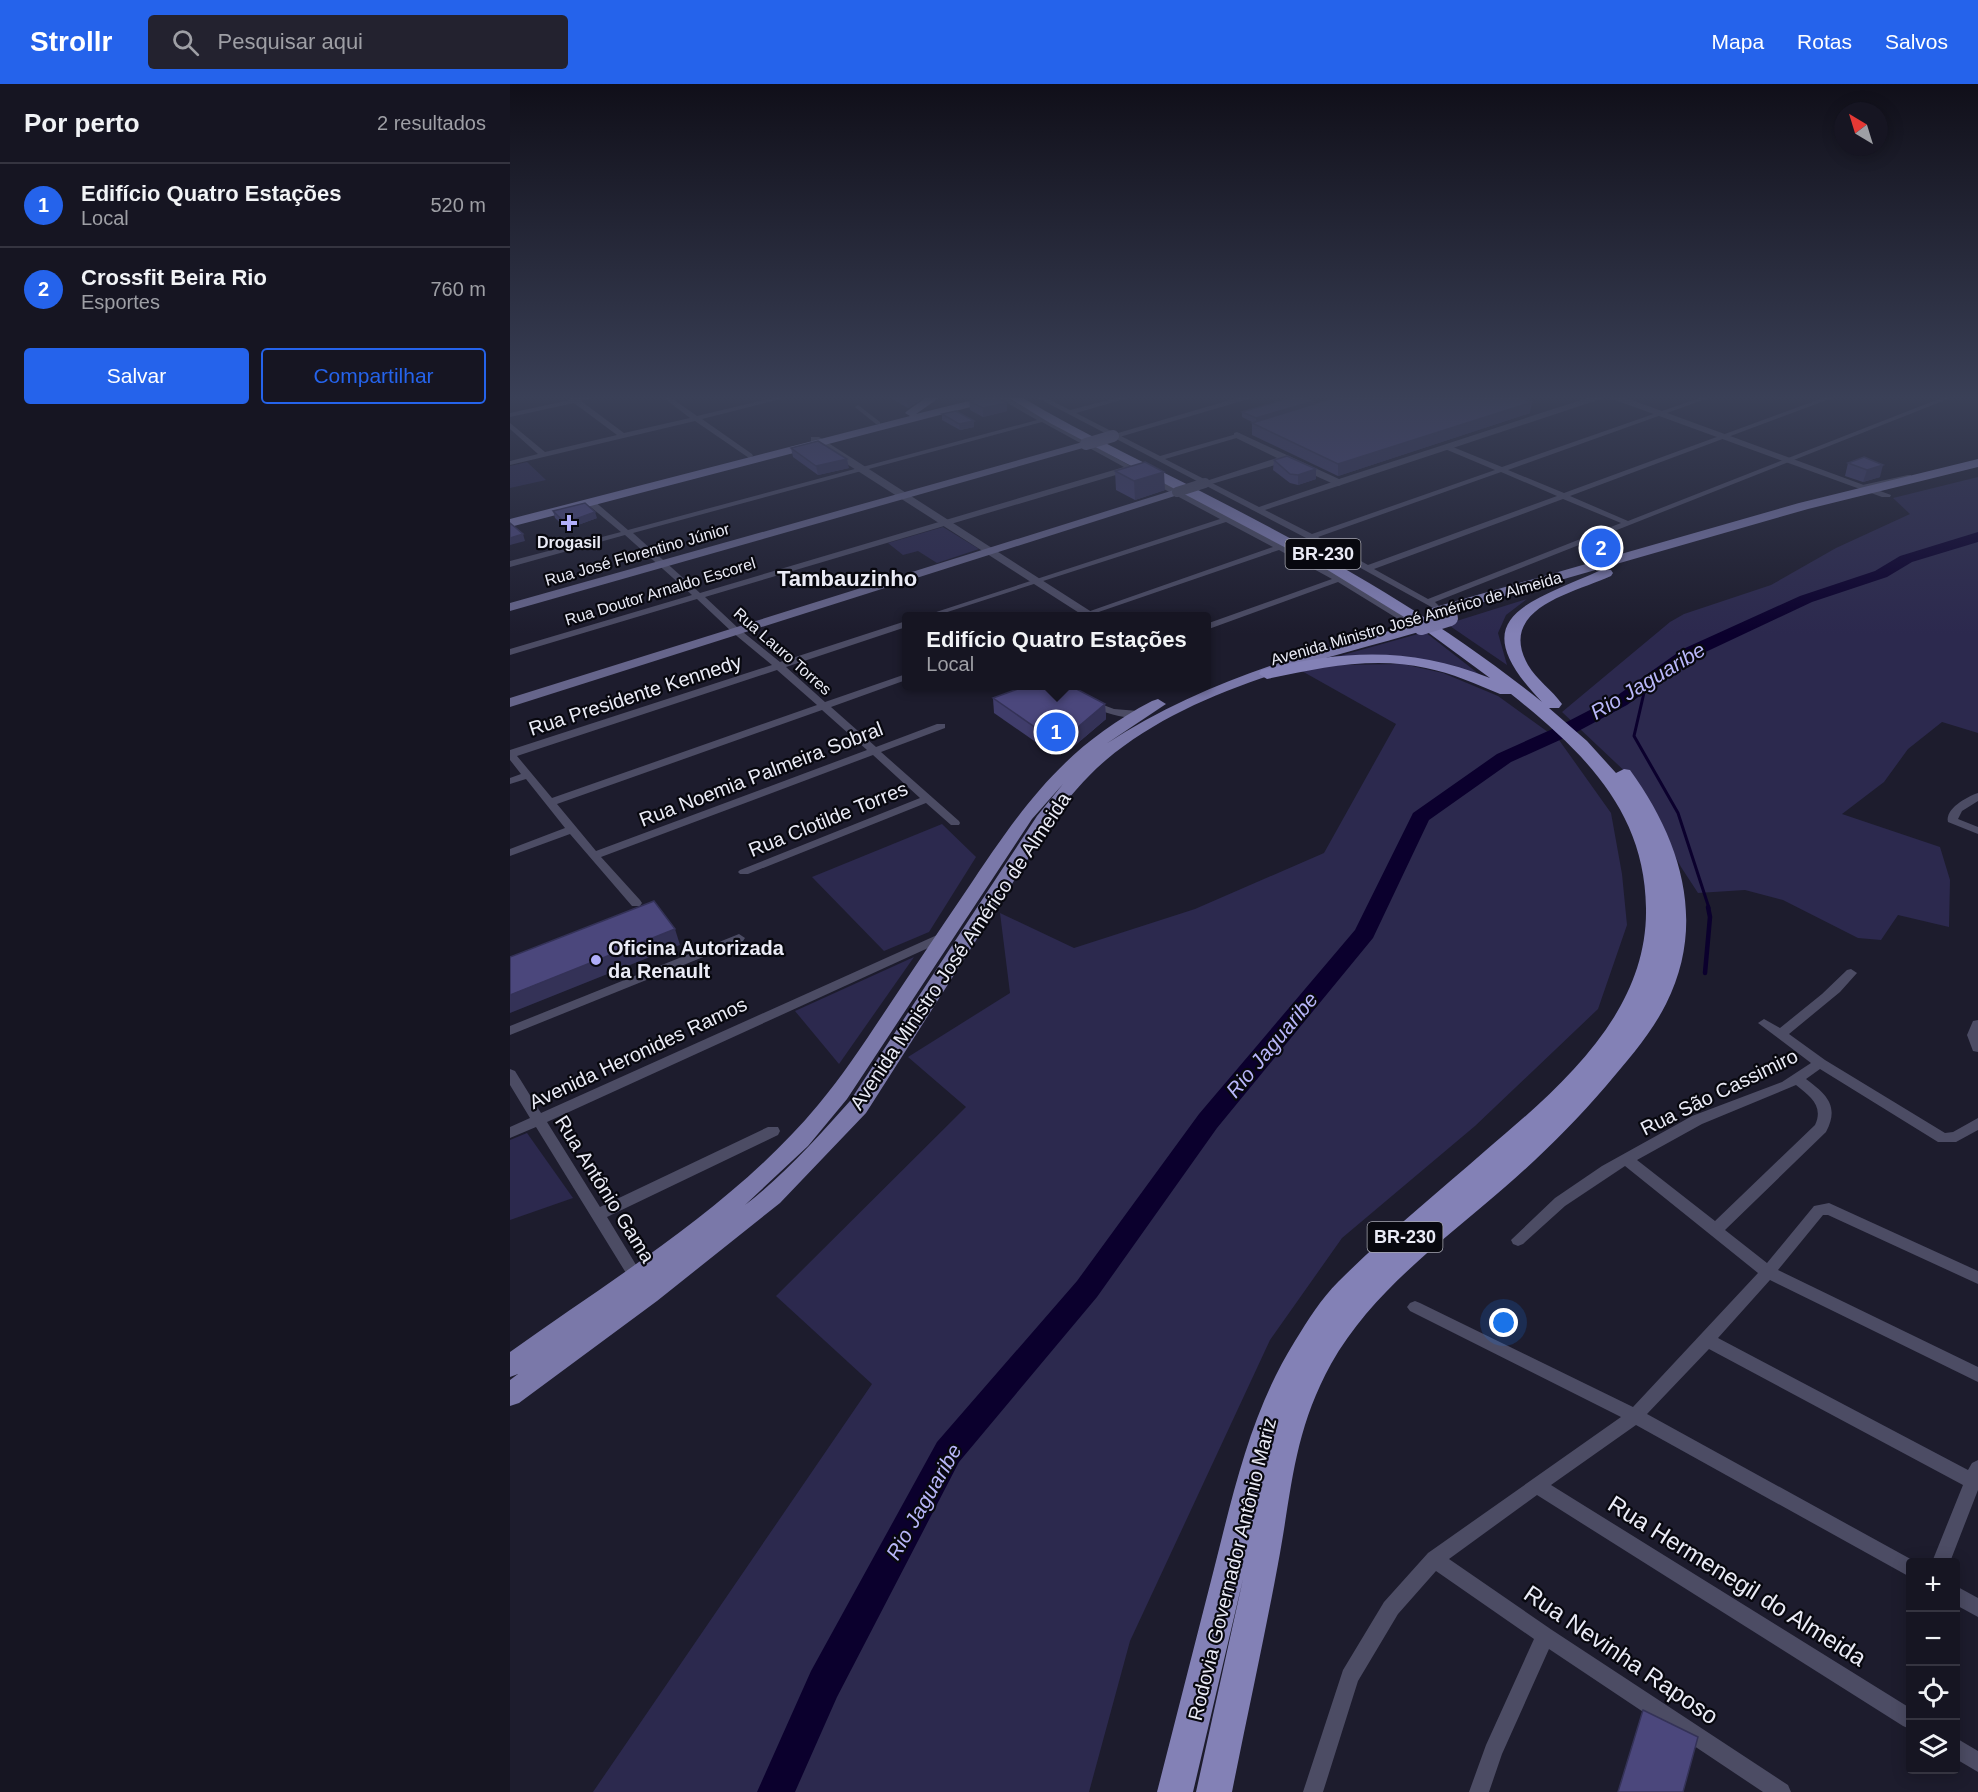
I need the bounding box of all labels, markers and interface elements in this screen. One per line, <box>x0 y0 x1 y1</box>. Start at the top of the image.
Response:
search box <box>148 15 568 69</box>
text: Strollr <box>30 26 112 57</box>
icon: search <box>169 26 202 59</box>
text: Pesquisar aqui <box>217 29 363 54</box>
text: Mapa <box>1712 30 1764 53</box>
text: Rotas <box>1797 30 1852 53</box>
text: Salvos <box>1885 30 1948 53</box>
north arrow <box>1834 102 1888 156</box>
text: Por perto <box>24 108 140 138</box>
text: 2 resultados <box>377 112 486 134</box>
text: Edifício Quatro Estações <box>81 181 341 206</box>
text: 1 <box>38 194 49 216</box>
text: 520 m <box>430 194 486 216</box>
text: Local <box>81 207 129 229</box>
text: Crossfit Beira Rio <box>81 265 267 290</box>
text: 2 <box>38 278 49 300</box>
text: 760 m <box>430 278 486 300</box>
text: Esportes <box>81 291 160 313</box>
button: Salvar <box>24 348 249 404</box>
button: Compartilhar <box>261 348 486 404</box>
marker: Drogasil <box>562 516 576 530</box>
street label: Rua José Florentino Júnior <box>543 520 732 589</box>
pin: 2 <box>1582 526 1620 570</box>
place label: Drogasil <box>537 534 601 551</box>
road number: BR-230 <box>1286 539 1360 569</box>
street label: Rua Doutor Arnaldo Escorel <box>563 554 757 629</box>
district label: Tambauzinho <box>777 566 917 591</box>
street label: Avenida Ministro José Américo de Almeida <box>1269 569 1564 668</box>
street label: Rua Lauro Torres <box>731 605 835 698</box>
popup <box>902 612 1211 690</box>
text: Edifício Quatro Estações <box>926 627 1187 652</box>
water label: Rio Jaguaribe <box>1586 637 1709 724</box>
street label: Rua Presidente Kennedy <box>526 650 744 740</box>
text: Local <box>926 653 974 675</box>
pin: 1 <box>1036 710 1076 754</box>
street label: Rua Noemia Palmeira Sobral <box>636 717 886 831</box>
street label: Rua Clotilde Torres <box>745 777 911 861</box>
street label: Avenida Ministro José Américo de Almeida <box>845 788 1075 1114</box>
place label: Oficina Autorizada da Renault <box>608 937 785 982</box>
marker: Oficina Autorizada da Renault <box>589 953 603 967</box>
water label: Rio Jaguaribe <box>1221 988 1322 1102</box>
street label: Avenida Heronides Ramos <box>526 993 750 1113</box>
street label: Rua São Cassimiro <box>1637 1044 1801 1140</box>
street label: Rua Antônio Gama <box>551 1112 660 1267</box>
road number: BR-230 <box>1368 1222 1442 1252</box>
your location <box>1489 1308 1518 1337</box>
street label: Rodovia Governador Antônio Mariz <box>1184 1415 1280 1723</box>
water label: Rio Jaguaribe <box>881 1440 966 1564</box>
street label: Rua Hermenegil do Almeida <box>1603 1490 1872 1672</box>
map controls <box>1906 1558 1960 1774</box>
button: + <box>1906 1558 1960 1612</box>
street label: Rua Nevinha Raposo <box>1519 1580 1723 1730</box>
button: − <box>1906 1612 1960 1666</box>
button: locate <box>1906 1666 1960 1720</box>
button: layers <box>1906 1720 1960 1774</box>

